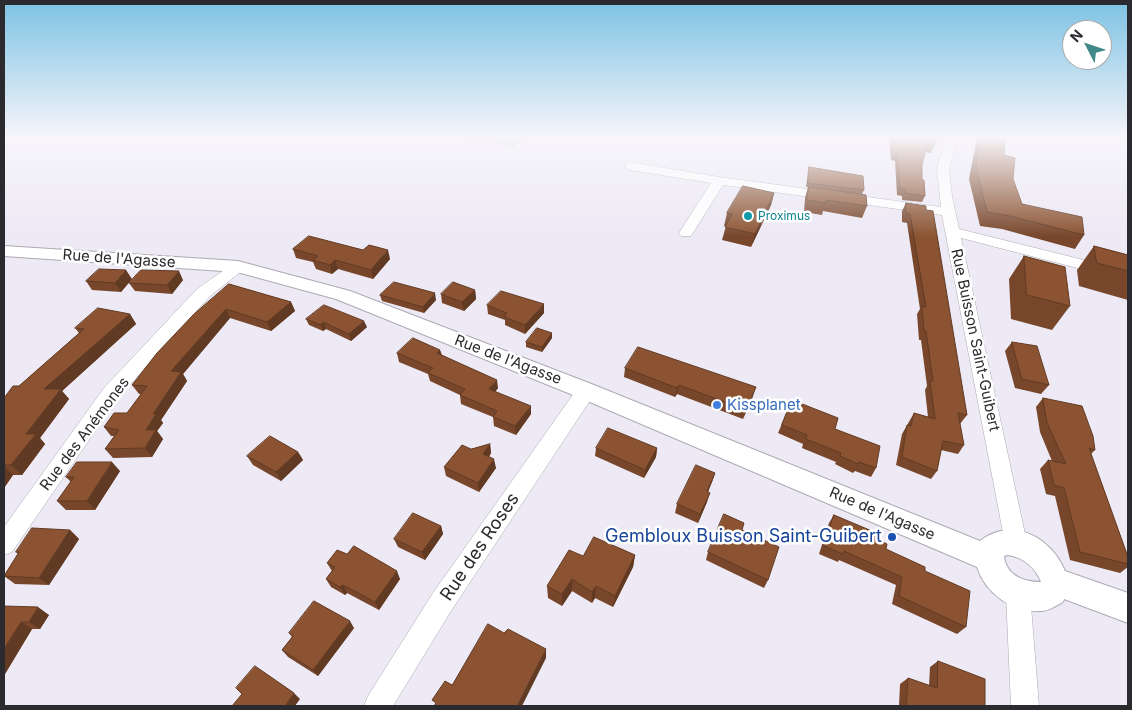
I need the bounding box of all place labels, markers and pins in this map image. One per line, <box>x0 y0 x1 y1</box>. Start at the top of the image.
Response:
place label: Proximus <box>758 209 810 223</box>
marker: Proximus <box>742 210 754 222</box>
place label: Kissplanet <box>727 396 801 414</box>
marker: Kissplanet <box>711 399 723 411</box>
place label: Gembloux Buisson Saint-Guibert <box>605 526 882 548</box>
marker: Gembloux Buisson Saint-Guibert <box>886 531 898 543</box>

